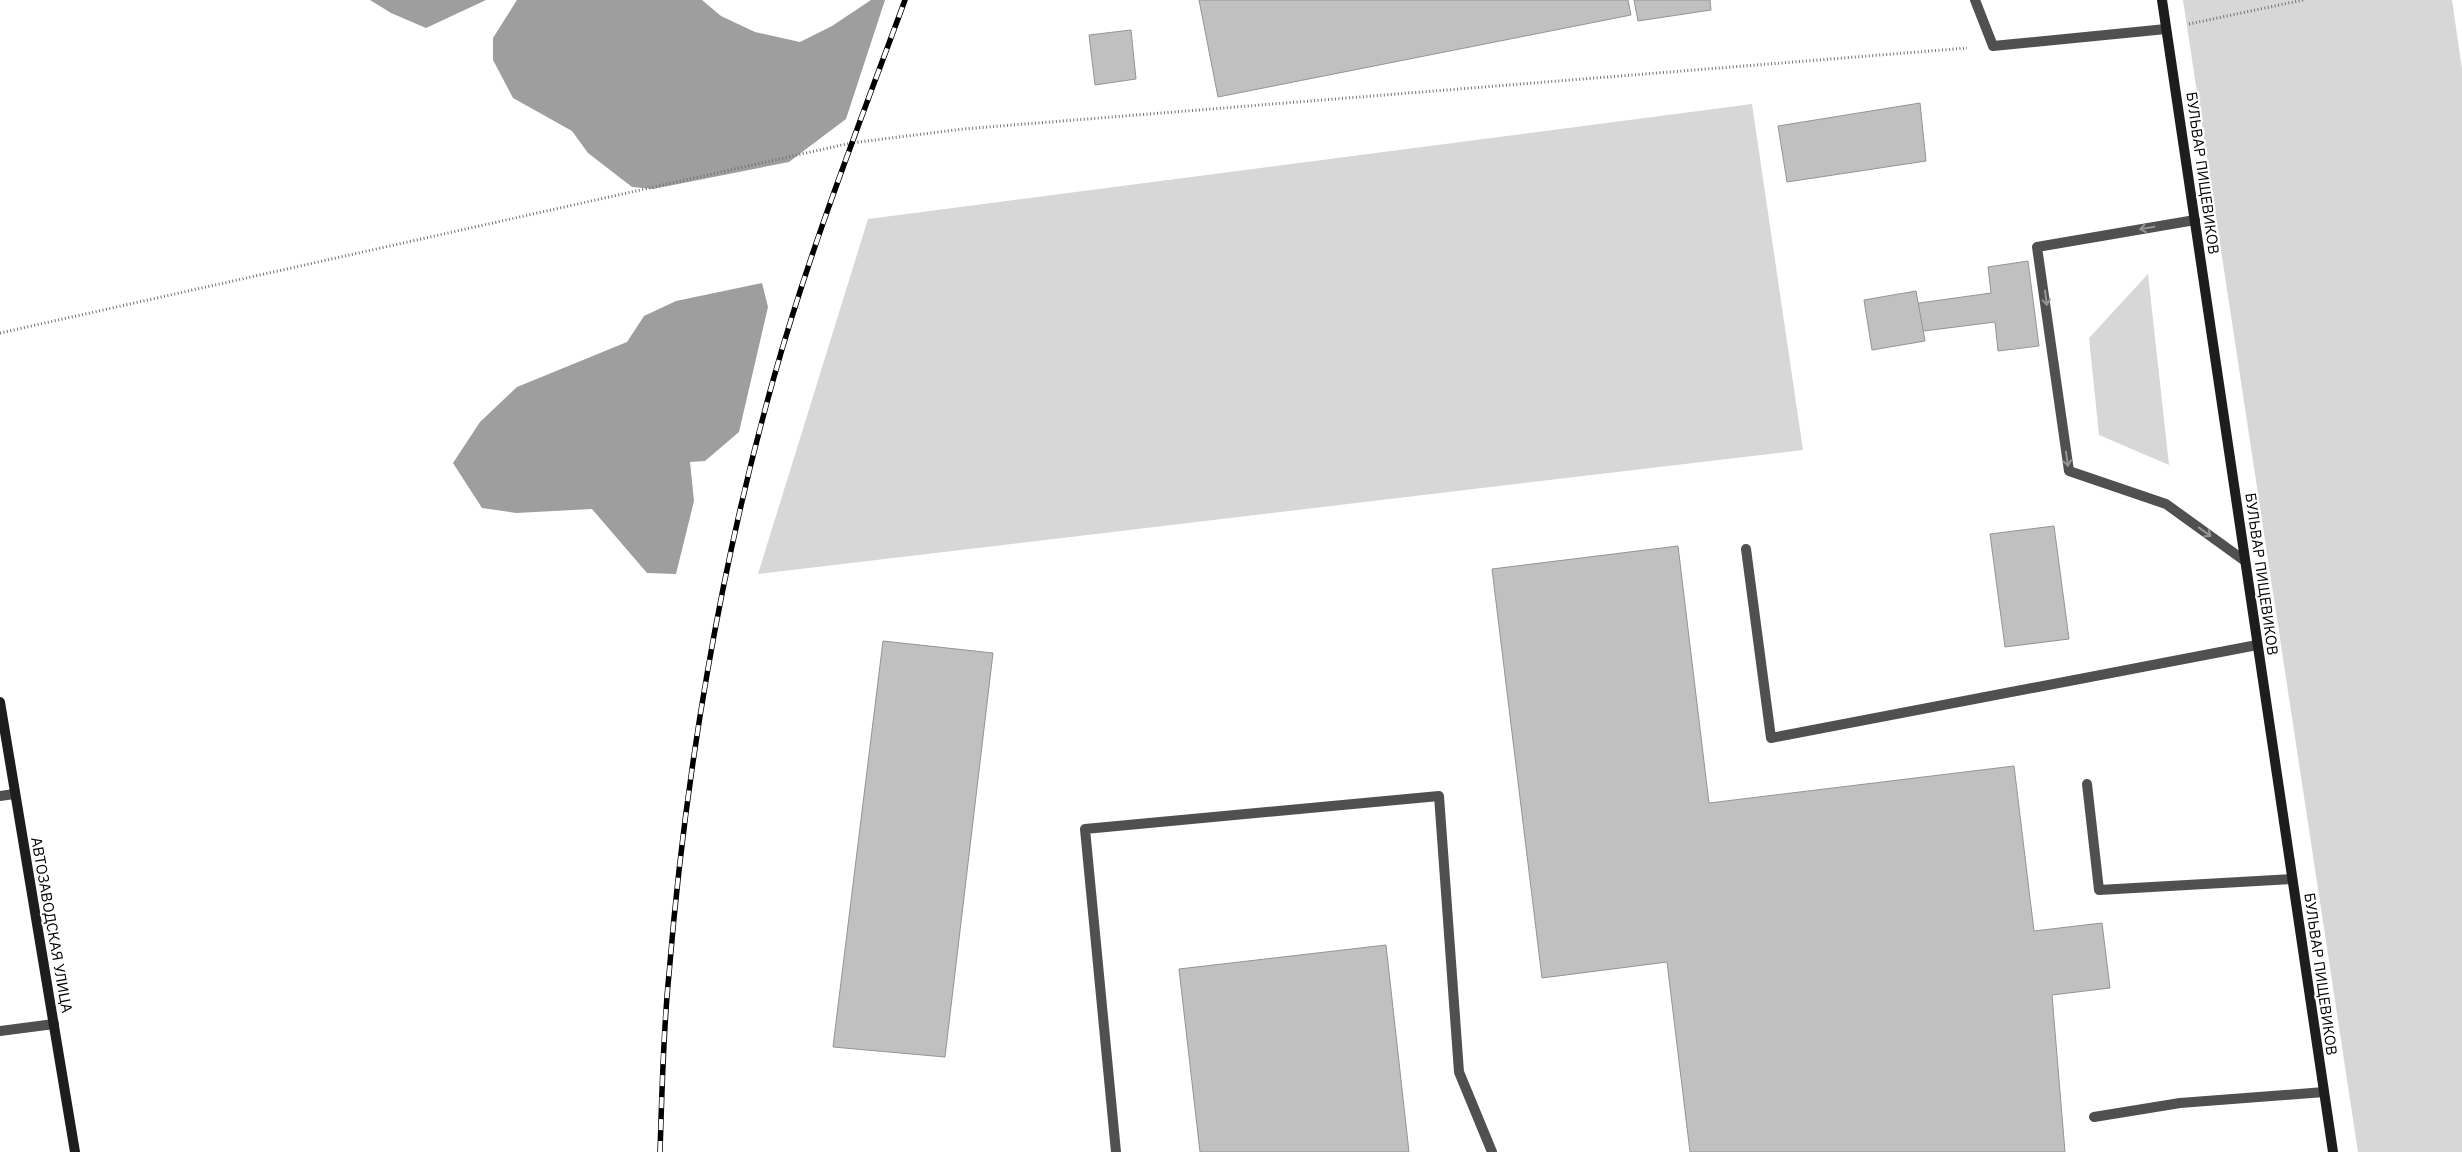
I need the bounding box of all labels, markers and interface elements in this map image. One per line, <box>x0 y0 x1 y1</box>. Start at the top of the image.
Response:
street label: БУЛЬВАР ПИЩЕВИКОВ <box>2182 90 2224 256</box>
one-way arrow <box>2139 224 2155 234</box>
one-way arrow <box>2041 290 2051 306</box>
one-way arrow <box>2062 451 2072 467</box>
street label: БУЛЬВАР ПИЩЕВИКОВ <box>2241 491 2283 657</box>
one-way arrow <box>2197 527 2211 537</box>
street label: АВТОЗАВОДСКАЯ УЛИЦА <box>27 836 77 1015</box>
street label: БУЛЬВАР ПИЩЕВИКОВ <box>2300 891 2342 1057</box>

